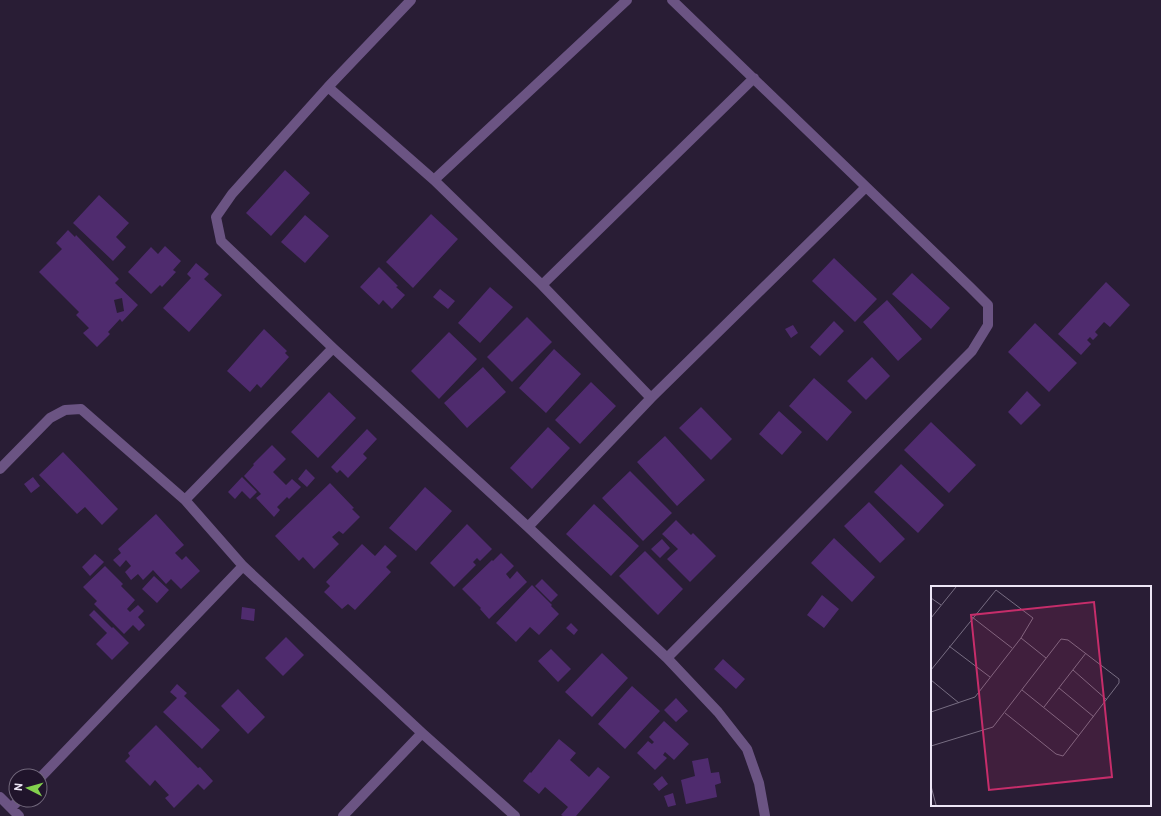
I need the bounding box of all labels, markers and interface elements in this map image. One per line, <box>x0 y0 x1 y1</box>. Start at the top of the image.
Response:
inset map <box>931 586 1151 806</box>
north arrow <box>8 768 48 808</box>
text: N <box>12 782 25 792</box>

